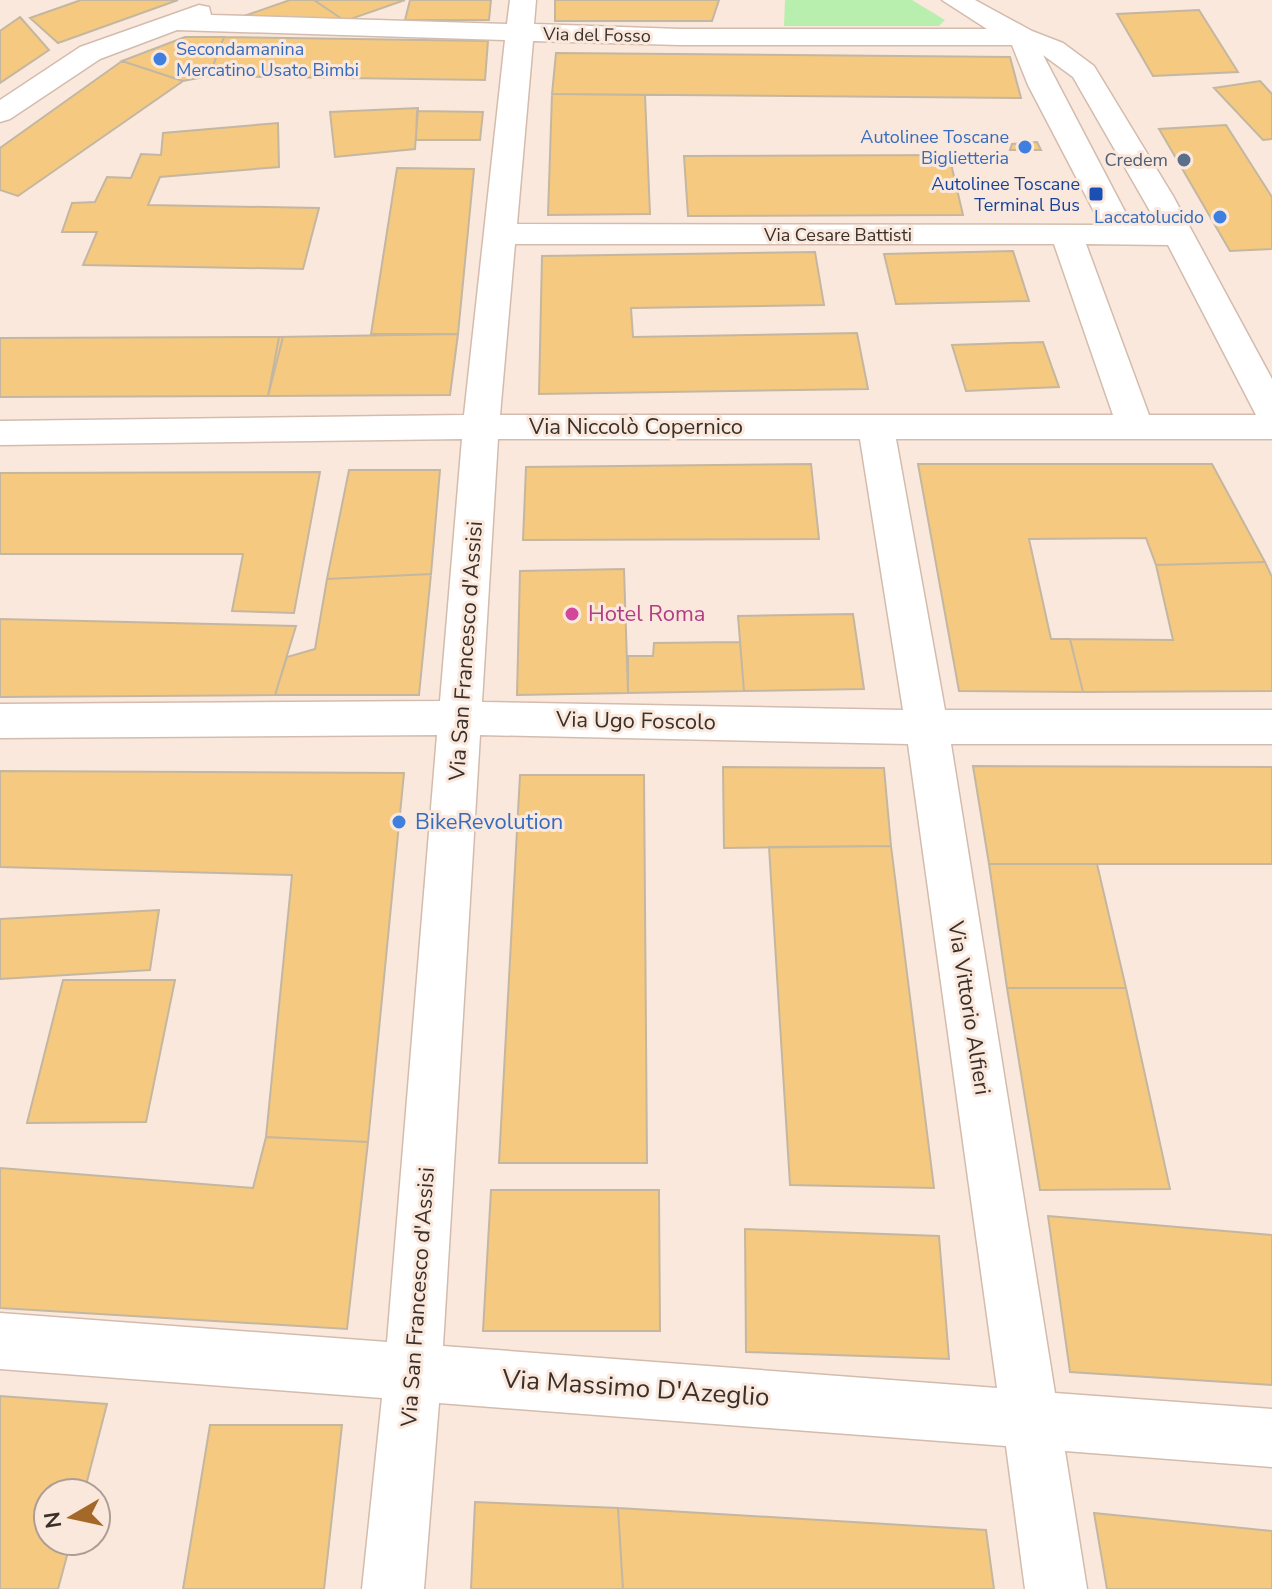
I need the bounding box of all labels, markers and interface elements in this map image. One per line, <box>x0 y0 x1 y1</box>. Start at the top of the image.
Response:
street label: Via del Fosso <box>542 22 651 48</box>
place label: Secondamanina Mercatino Usato Bimbi <box>176 37 359 82</box>
marker: Secondamanina Mercatino Usato Bimbi <box>151 50 169 68</box>
place label: Autolinee Toscane Biglietteria <box>860 125 1009 170</box>
marker: Autolinee Toscane Biglietteria <box>1016 138 1034 156</box>
place label: Credem <box>1105 148 1168 172</box>
marker: Credem <box>1175 151 1193 169</box>
place label: Autolinee Toscane Terminal Bus <box>931 172 1080 217</box>
marker: Autolinee Toscane Terminal Bus <box>1087 185 1105 203</box>
place label: Laccatolucido <box>1094 205 1204 229</box>
marker: Laccatolucido <box>1211 208 1229 226</box>
street label: Via Cesare Battisti <box>763 223 912 247</box>
street label: Via Niccolò Copernico <box>528 412 743 442</box>
street label: Via San Francesco d'Assisi <box>442 520 490 783</box>
place label: Hotel Roma <box>588 599 706 629</box>
marker: Hotel Roma <box>563 605 581 623</box>
street label: Via Ugo Foscolo <box>555 705 716 737</box>
place label: BikeRevolution <box>415 807 563 837</box>
marker: BikeRevolution <box>390 813 408 831</box>
street label: Via Vittorio Alfieri <box>940 918 998 1097</box>
street label: Via San Francesco d'Assisi <box>394 1166 442 1429</box>
street label: Via Massimo D'Azeglio <box>500 1361 771 1415</box>
north arrow <box>32 1477 112 1557</box>
text: N <box>37 1509 69 1530</box>

